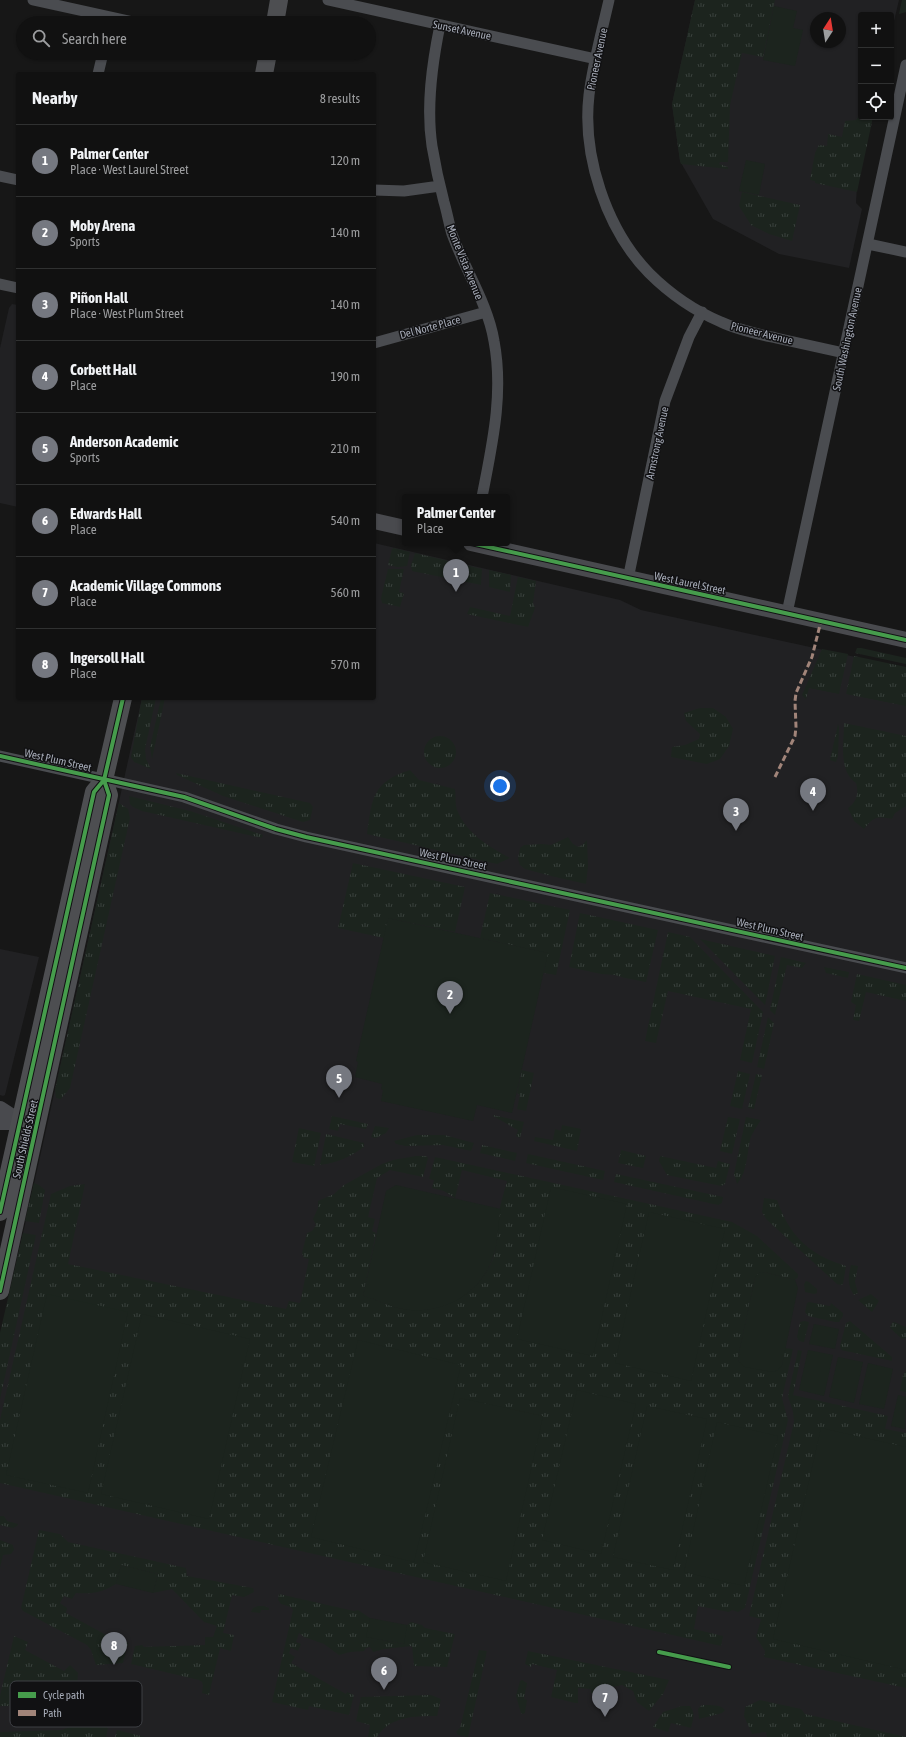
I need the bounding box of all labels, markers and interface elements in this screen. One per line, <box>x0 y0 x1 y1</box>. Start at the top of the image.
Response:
north arrow <box>810 12 846 48</box>
map controls <box>858 12 894 120</box>
button: + <box>858 12 894 48</box>
search box <box>16 16 376 60</box>
street label: Sunset Avenue <box>432 18 492 42</box>
icon: search <box>30 27 52 49</box>
street label: Pioneer Avenue <box>585 27 609 91</box>
text: Search here <box>62 30 127 47</box>
button: − <box>858 48 894 84</box>
button: locate <box>858 84 894 120</box>
text: Nearby <box>32 88 78 108</box>
text: 8 results <box>320 91 360 106</box>
text: Palmer Center <box>70 145 148 162</box>
text: 1 <box>42 153 48 168</box>
text: 120 m <box>331 153 360 168</box>
text: Place · West Laurel Street <box>70 162 189 177</box>
text: Moby Arena <box>70 217 135 234</box>
street label: Monte Vista Avenue <box>445 223 485 301</box>
text: 2 <box>42 225 48 240</box>
text: 140 m <box>331 225 360 240</box>
text: Sports <box>70 234 100 249</box>
street label: South Washington Avenue <box>830 286 864 392</box>
text: Piñon Hall <box>70 289 128 306</box>
text: 3 <box>42 297 48 312</box>
text: 140 m <box>331 297 360 312</box>
text: Place · West Plum Street <box>70 306 184 321</box>
street label: Del Norte Place <box>398 313 462 341</box>
street label: Pioneer Avenue <box>730 320 794 346</box>
text: Corbett Hall <box>70 361 136 378</box>
text: 4 <box>42 369 48 384</box>
text: 190 m <box>331 369 360 384</box>
text: Place <box>70 378 97 393</box>
street label: Armstrong Avenue <box>643 406 671 480</box>
text: Anderson Academic <box>70 433 178 450</box>
text: 5 <box>42 441 48 456</box>
text: 210 m <box>331 441 360 456</box>
text: Sports <box>70 450 100 465</box>
popup <box>402 494 510 546</box>
text: Palmer Center <box>417 504 495 521</box>
text: Edwards Hall <box>70 505 142 522</box>
text: 6 <box>42 513 48 528</box>
text: 540 m <box>331 513 360 528</box>
text: Place <box>417 521 443 536</box>
text: Place <box>70 522 97 537</box>
pin: 1 <box>443 559 469 592</box>
street label: West Laurel Street <box>653 570 727 596</box>
text: Academic Village Commons <box>70 577 221 594</box>
text: 7 <box>42 585 48 600</box>
text: 560 m <box>331 585 360 600</box>
text: Place <box>70 594 97 609</box>
text: Ingersoll Hall <box>70 649 144 666</box>
text: 8 <box>42 657 48 672</box>
text: 570 m <box>331 657 360 672</box>
text: Place <box>70 666 97 681</box>
street label: West Plum Street <box>23 746 93 774</box>
your location <box>490 776 510 796</box>
pin: 4 <box>800 778 826 811</box>
pin: 3 <box>723 798 749 831</box>
street label: West Plum Street <box>418 846 488 872</box>
street label: West Plum Street <box>735 915 805 943</box>
pin: 2 <box>437 981 463 1014</box>
pin: 5 <box>326 1065 352 1098</box>
street label: South Shields Street <box>10 1099 40 1179</box>
pin: 8 <box>101 1632 127 1665</box>
pin: 6 <box>371 1657 397 1690</box>
legend <box>10 1681 142 1727</box>
pin: 7 <box>592 1684 618 1717</box>
text: Cycle path <box>43 1689 85 1701</box>
text: Path <box>43 1707 62 1719</box>

